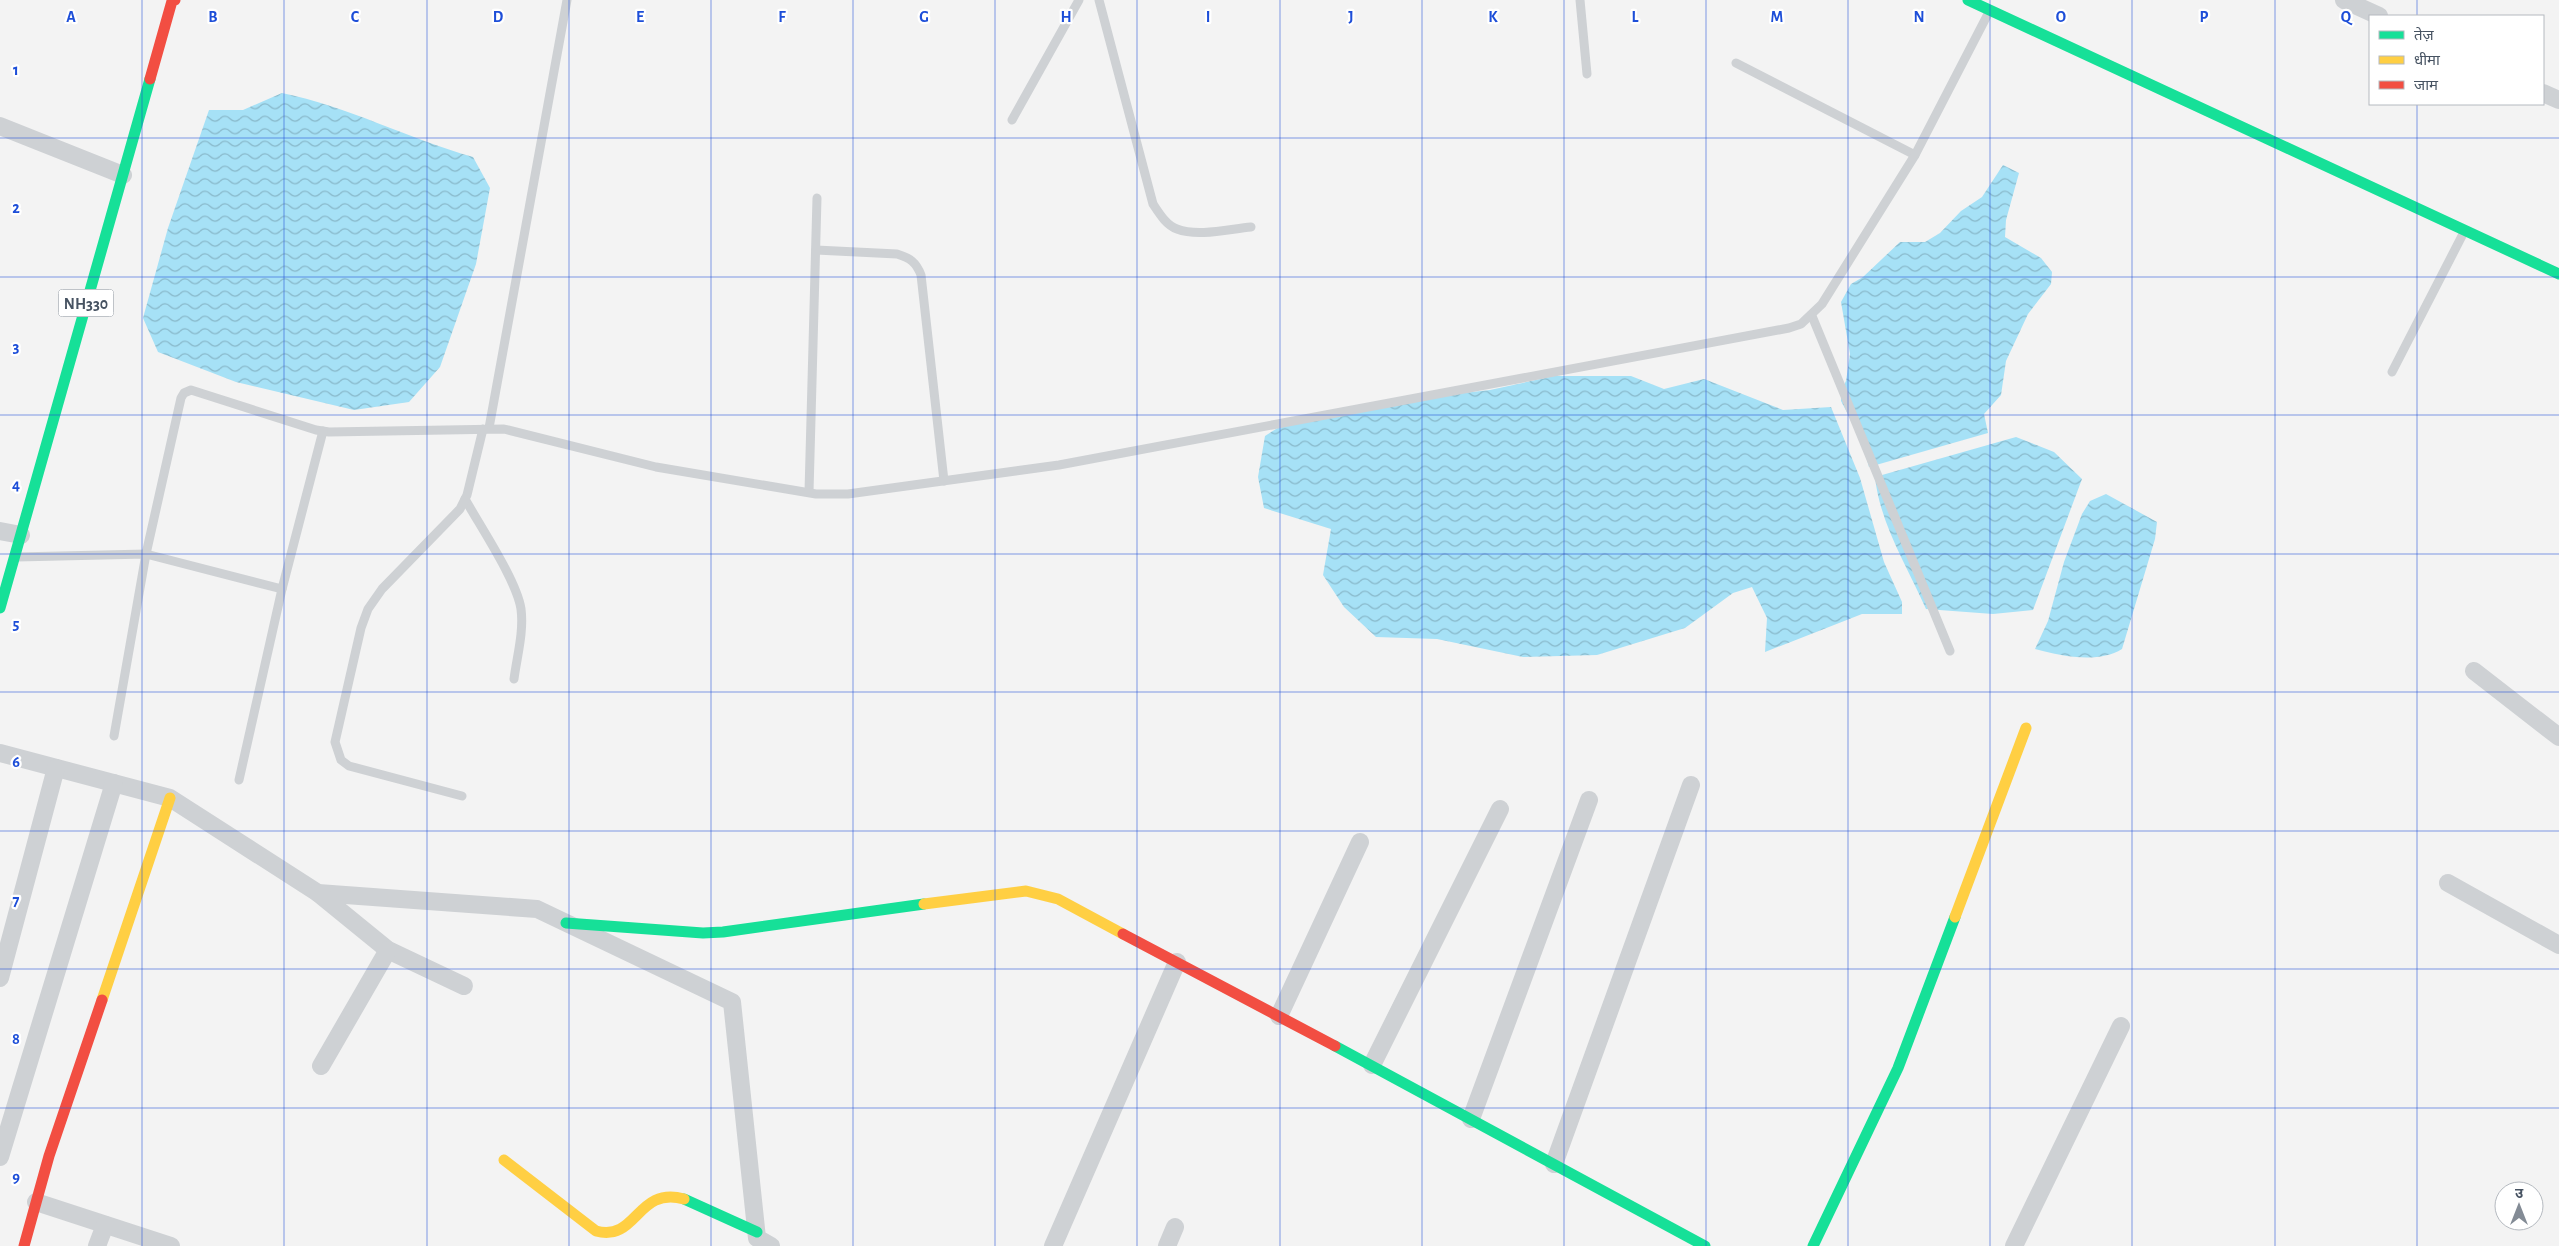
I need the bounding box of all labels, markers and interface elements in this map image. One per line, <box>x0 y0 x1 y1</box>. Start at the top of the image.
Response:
text: A <box>66 9 76 25</box>
text: B <box>208 9 218 25</box>
text: C <box>351 9 360 25</box>
text: D <box>493 9 504 25</box>
text: E <box>636 9 644 25</box>
text: F <box>778 9 786 25</box>
text: G <box>919 9 929 25</box>
text: H <box>1060 9 1072 25</box>
text: I <box>1206 9 1210 25</box>
text: J <box>1348 9 1354 25</box>
text: K <box>1488 9 1498 25</box>
text: L <box>1632 9 1639 25</box>
text: M <box>1771 9 1783 25</box>
text: N <box>1913 9 1925 25</box>
text: O <box>2056 9 2066 25</box>
text: P <box>2200 9 2209 25</box>
text: Q <box>2341 9 2353 26</box>
legend <box>2369 15 2544 105</box>
text: तेज़ <box>2414 26 2435 43</box>
text: धीमा <box>2414 52 2441 68</box>
text: 1 <box>13 62 19 78</box>
text: जाम <box>2414 78 2439 93</box>
text: 2 <box>12 200 20 216</box>
road number: NH330 <box>58 290 114 316</box>
text: 3 <box>13 339 20 355</box>
text: 4 <box>12 477 20 493</box>
text: 5 <box>13 616 20 632</box>
text: 6 <box>12 754 20 770</box>
text: 7 <box>13 893 20 909</box>
text: 8 <box>12 1031 20 1047</box>
text: 9 <box>12 1169 20 1185</box>
north arrow <box>2494 1181 2544 1231</box>
text: उ <box>2515 1187 2524 1201</box>

